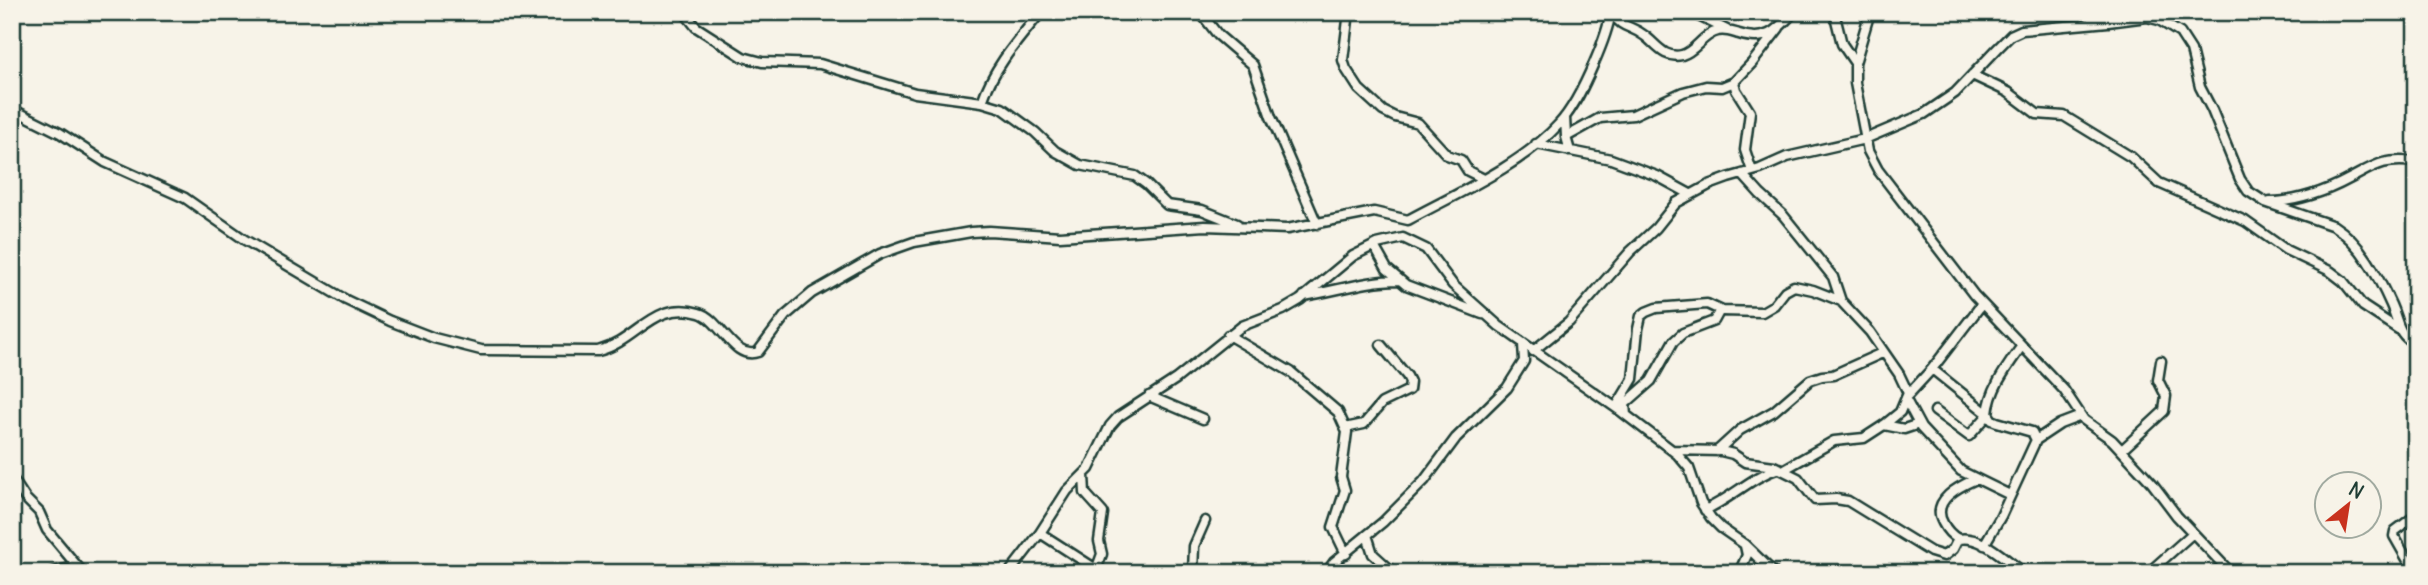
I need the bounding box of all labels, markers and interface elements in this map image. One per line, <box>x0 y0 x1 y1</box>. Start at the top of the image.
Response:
north arrow <box>2312 470 2382 540</box>
text: N <box>2345 477 2368 504</box>

